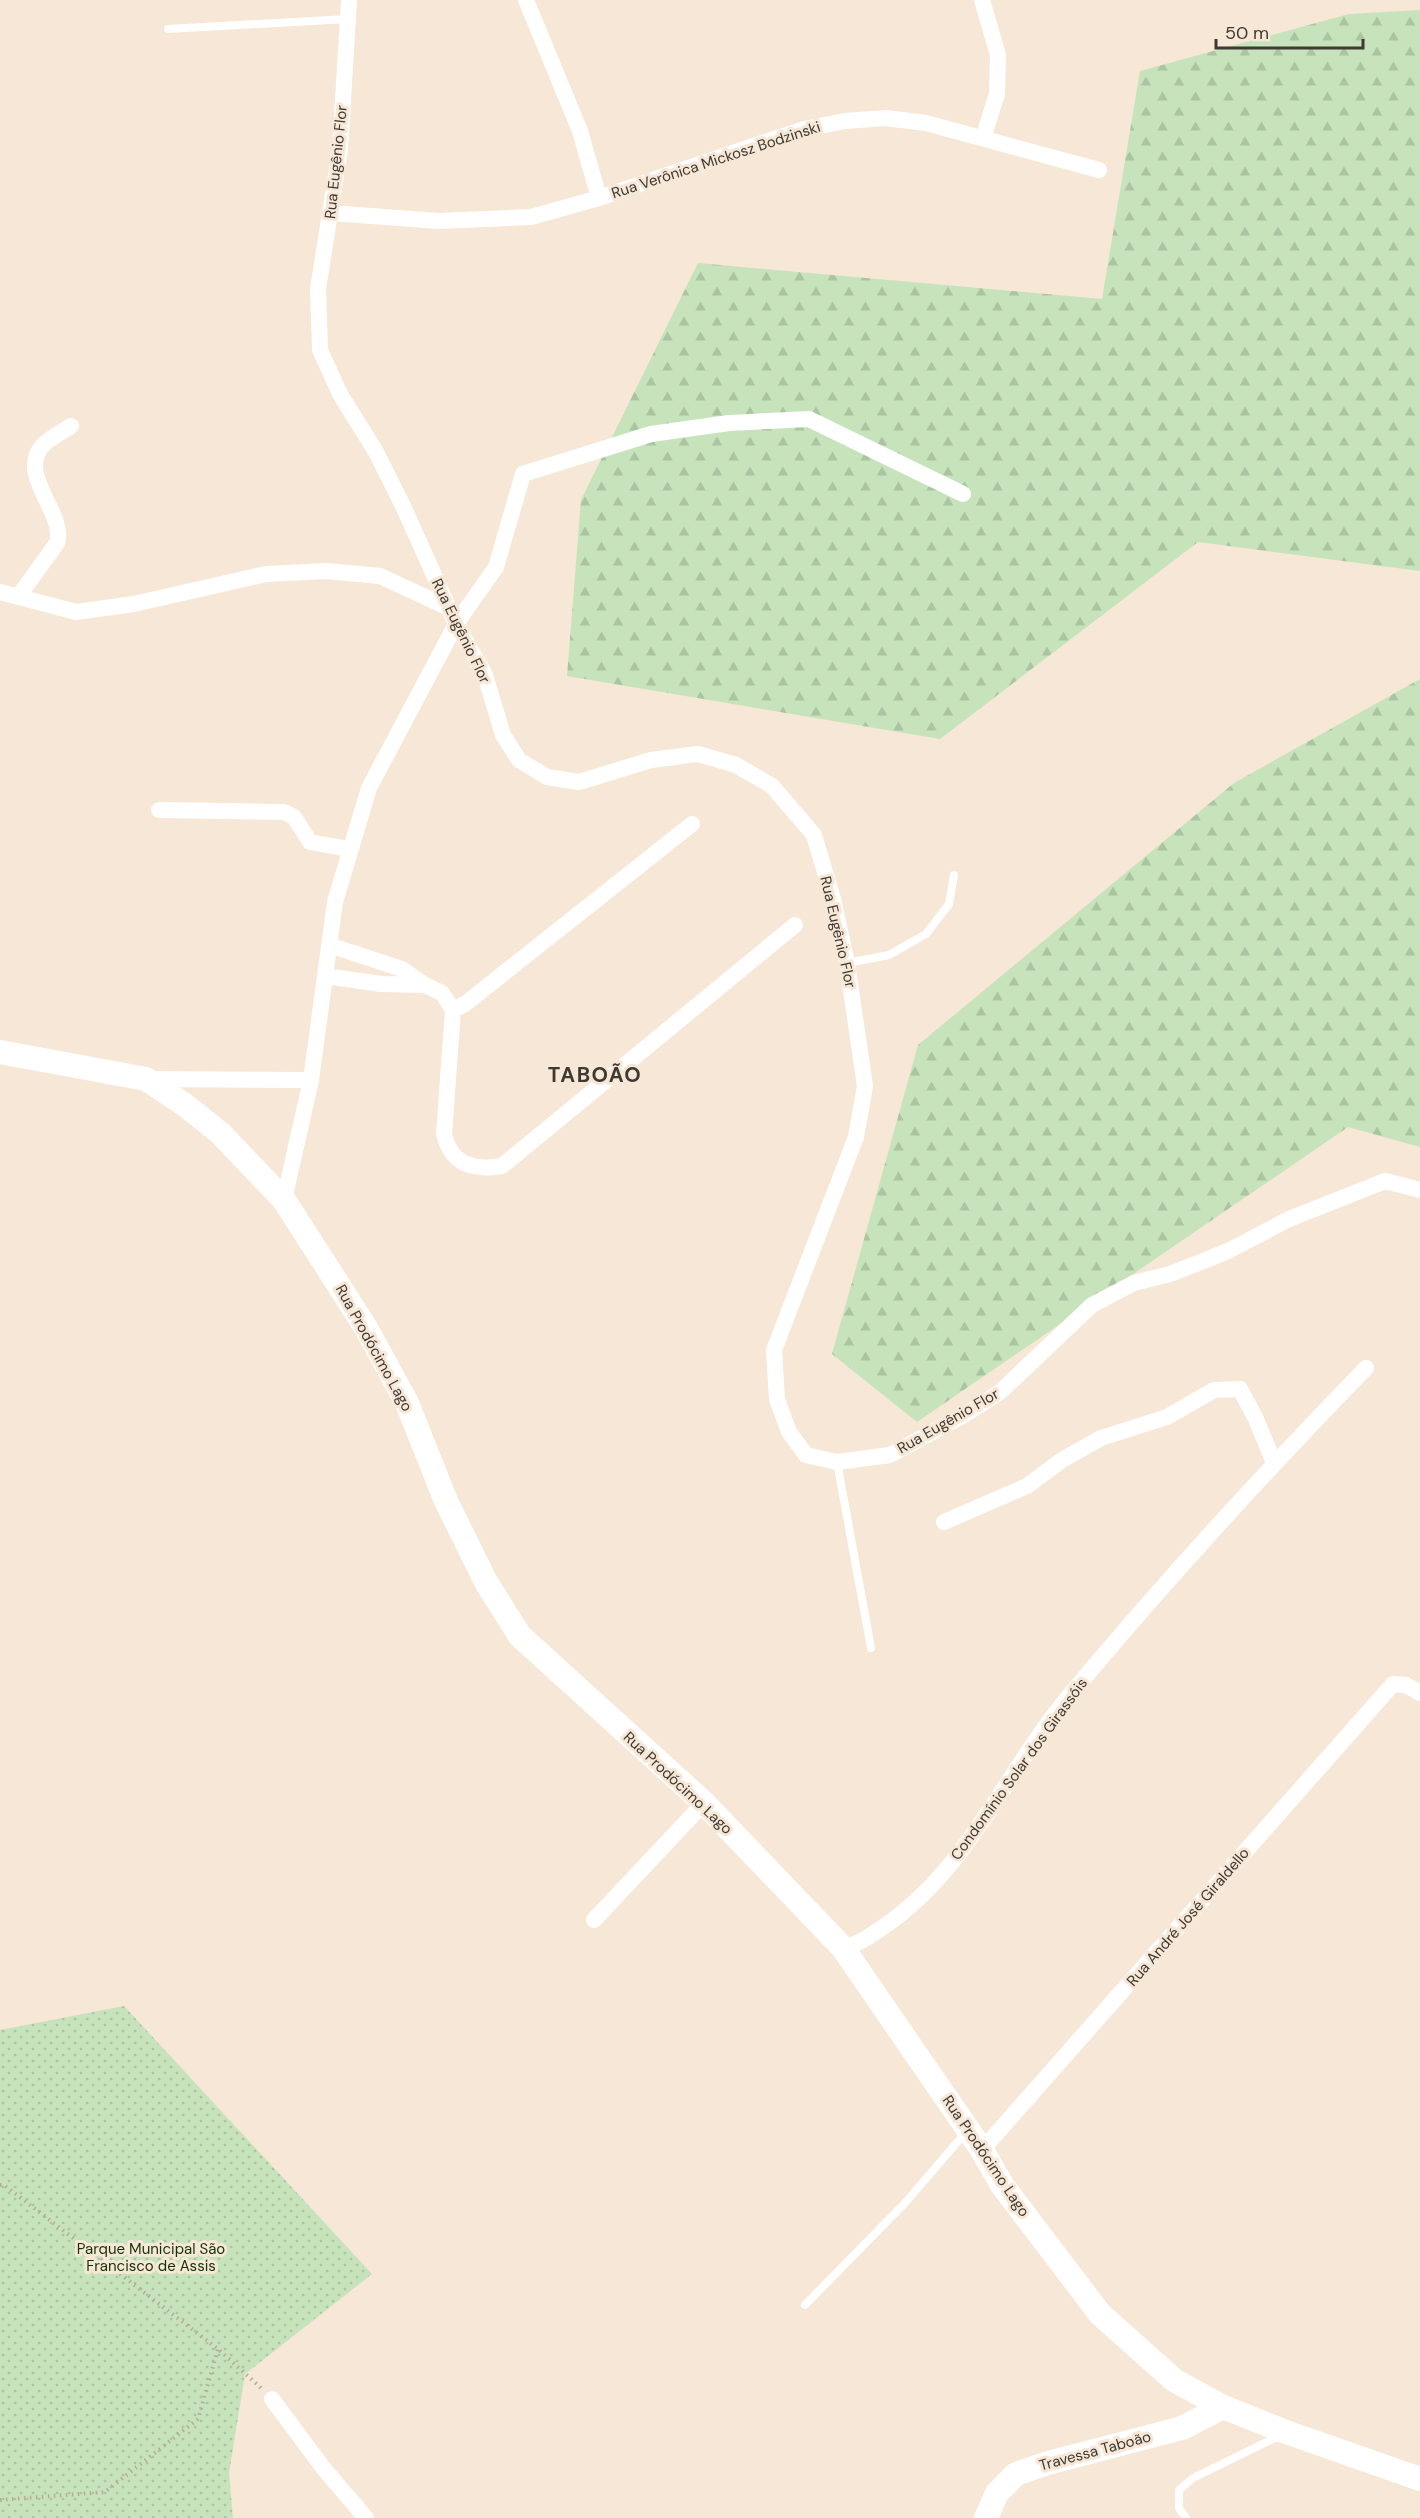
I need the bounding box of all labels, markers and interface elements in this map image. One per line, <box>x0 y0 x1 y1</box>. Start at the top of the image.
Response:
scale bar <box>1216 12 1363 50</box>
text: 50 m <box>1225 21 1269 45</box>
street label: Rua Eugênio Flor <box>320 104 352 220</box>
street label: Rua Verônica Mickosz Bodzinski <box>609 117 823 203</box>
street label: Rua Eugênio Flor <box>427 575 495 687</box>
street label: Rua Eugênio Flor <box>815 874 861 990</box>
district label: TABOÃO <box>548 1061 642 1089</box>
street label: Rua Prodócimo Lago <box>331 1281 417 1415</box>
street label: Rua Eugênio Flor <box>894 1384 1003 1458</box>
street label: Condomínio Solar dos Girassóis <box>946 1674 1092 1864</box>
street label: Rua Prodócimo Lago <box>619 1727 737 1839</box>
street label: Rua André José Giraldello <box>1122 1843 1254 1991</box>
street label: Rua Prodócimo Lago <box>938 2091 1034 2221</box>
park label: Parque Municipal São Francisco de Assis <box>77 2239 225 2276</box>
street label: Travessa Taboão <box>1037 2426 1153 2476</box>

